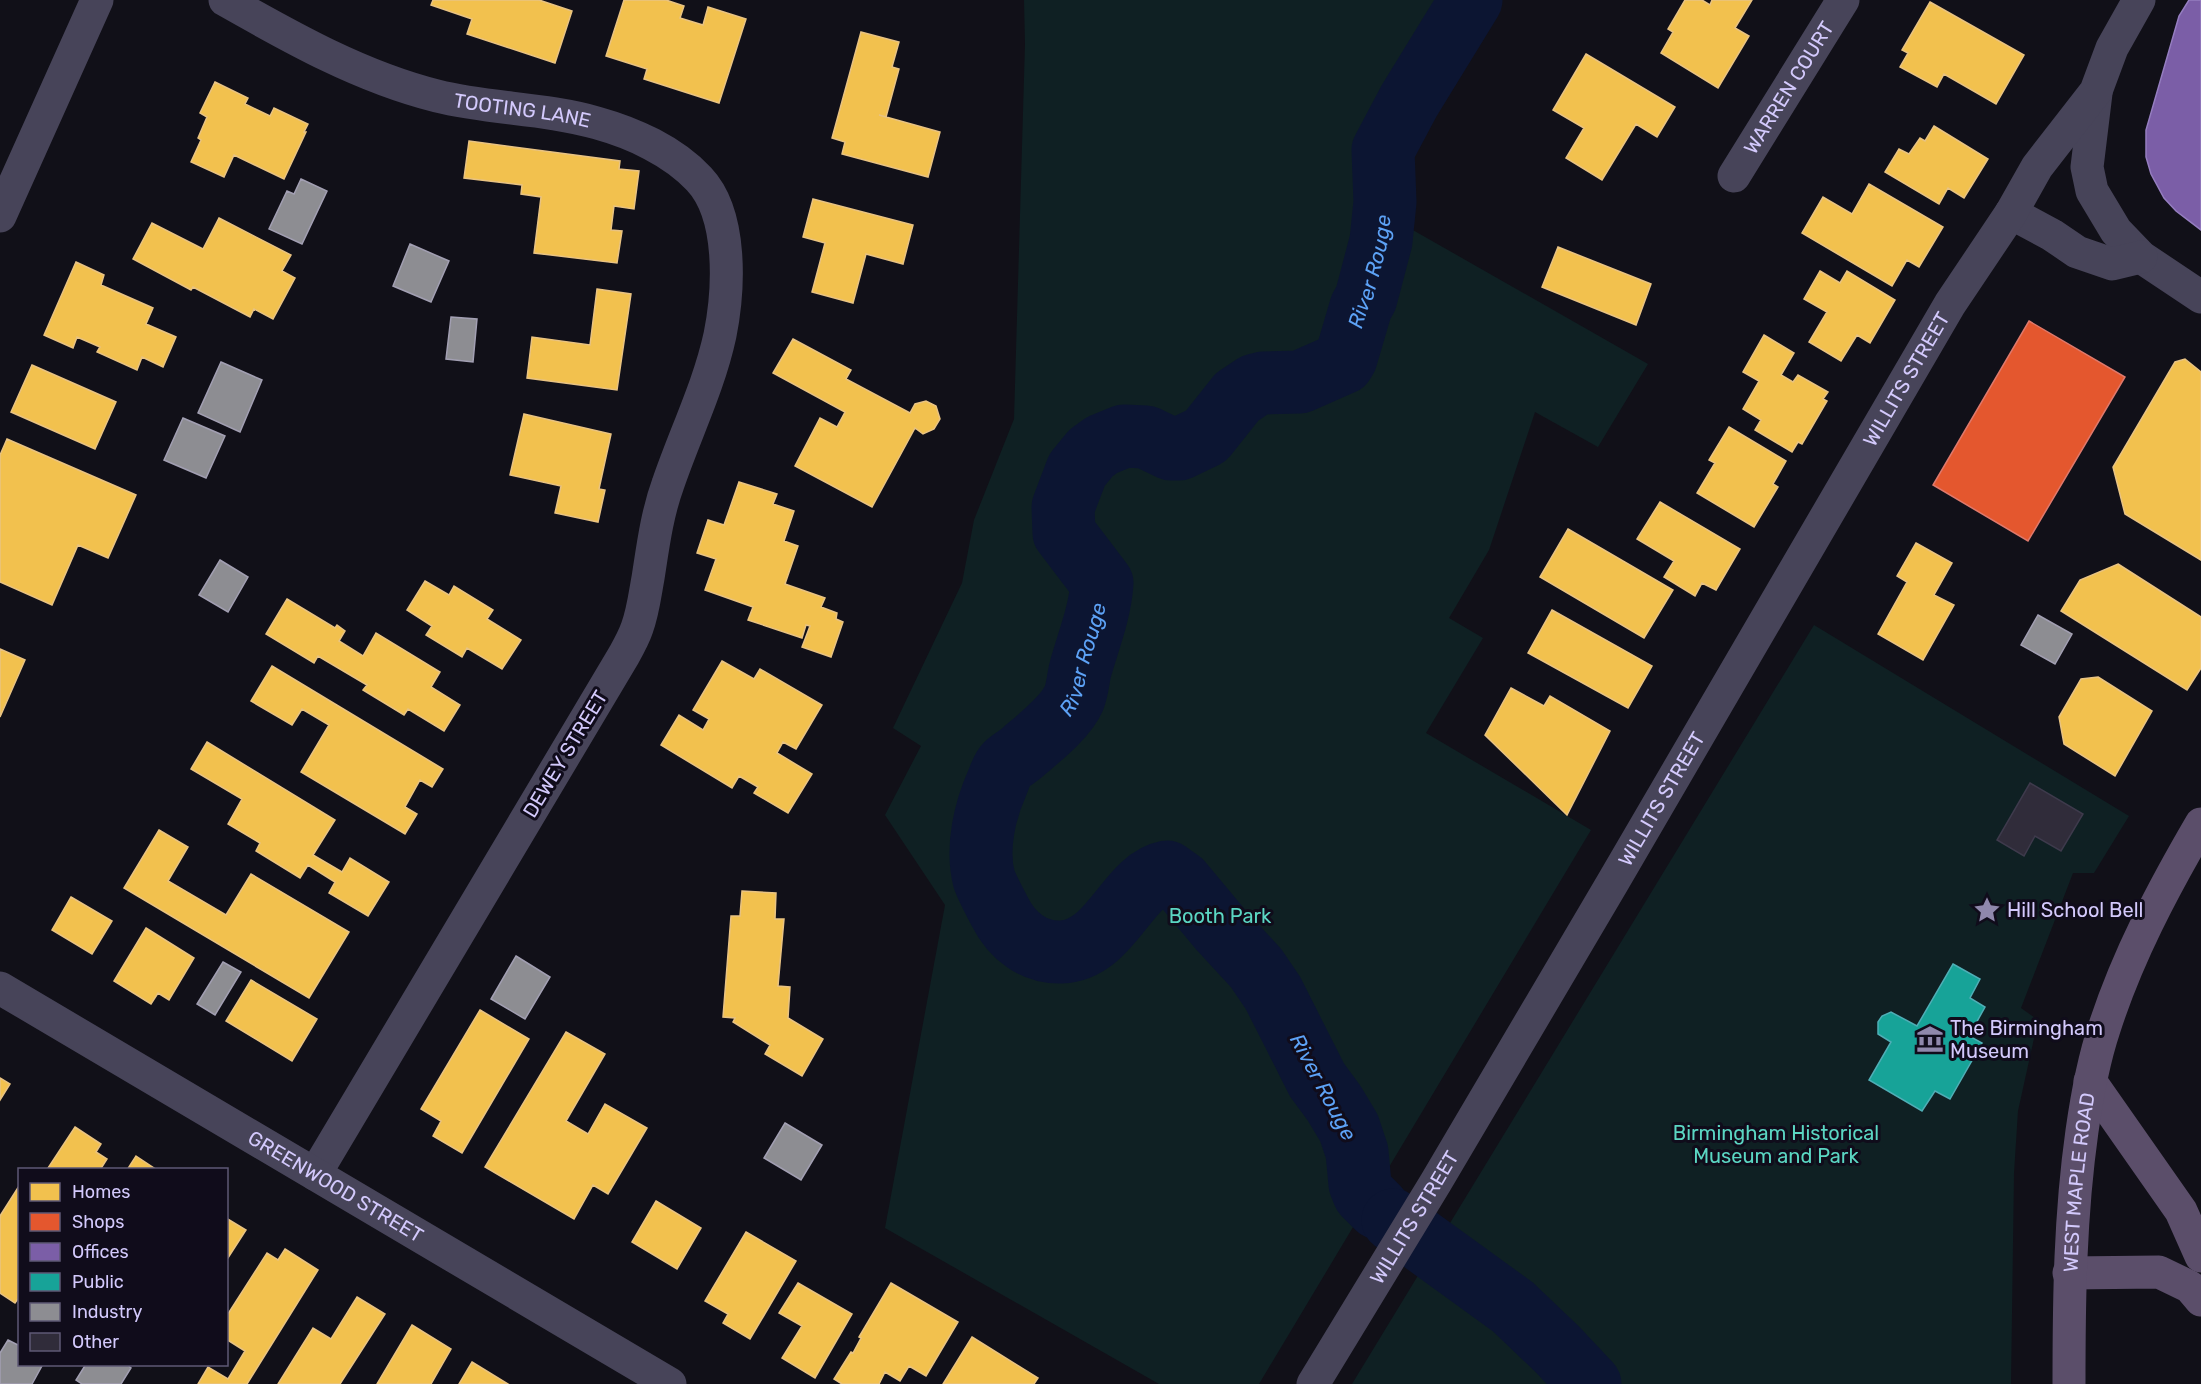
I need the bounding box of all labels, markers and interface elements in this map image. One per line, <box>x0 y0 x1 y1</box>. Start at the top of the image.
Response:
street label: WARREN COURT <box>1739 17 1839 158</box>
street label: TOOTING LANE <box>452 88 593 133</box>
water label: River Rouge <box>1342 213 1396 331</box>
street label: WILLITS STREET <box>1858 307 1955 450</box>
water label: River Rouge <box>1053 600 1111 721</box>
street label: DEWEY STREET <box>518 686 613 822</box>
street label: WILLITS STREET <box>1613 727 1710 870</box>
place icon: Hill School Bell <box>1972 895 2002 925</box>
place label: Hill School Bell <box>2007 898 2143 922</box>
park label: Booth Park <box>1169 904 1272 928</box>
place label: The Birmingham Museum <box>1950 1016 2103 1063</box>
museum icon: The Birmingham Museum <box>1915 1024 1945 1054</box>
water label: River Rouge <box>1285 1029 1362 1145</box>
street label: WEST MAPLE ROAD <box>2058 1091 2100 1273</box>
park label: Birmingham Historical Museum and Park <box>1673 1121 1879 1168</box>
street label: GREENWOOD STREET <box>244 1125 428 1248</box>
street label: WILLITS STREET <box>1365 1146 1464 1288</box>
legend <box>18 1168 228 1366</box>
text: Homes <box>72 1181 130 1203</box>
text: Shops <box>72 1211 124 1233</box>
text: Offices <box>72 1241 129 1263</box>
text: Public <box>72 1271 124 1293</box>
text: Industry <box>72 1301 142 1323</box>
text: Other <box>72 1331 119 1353</box>

